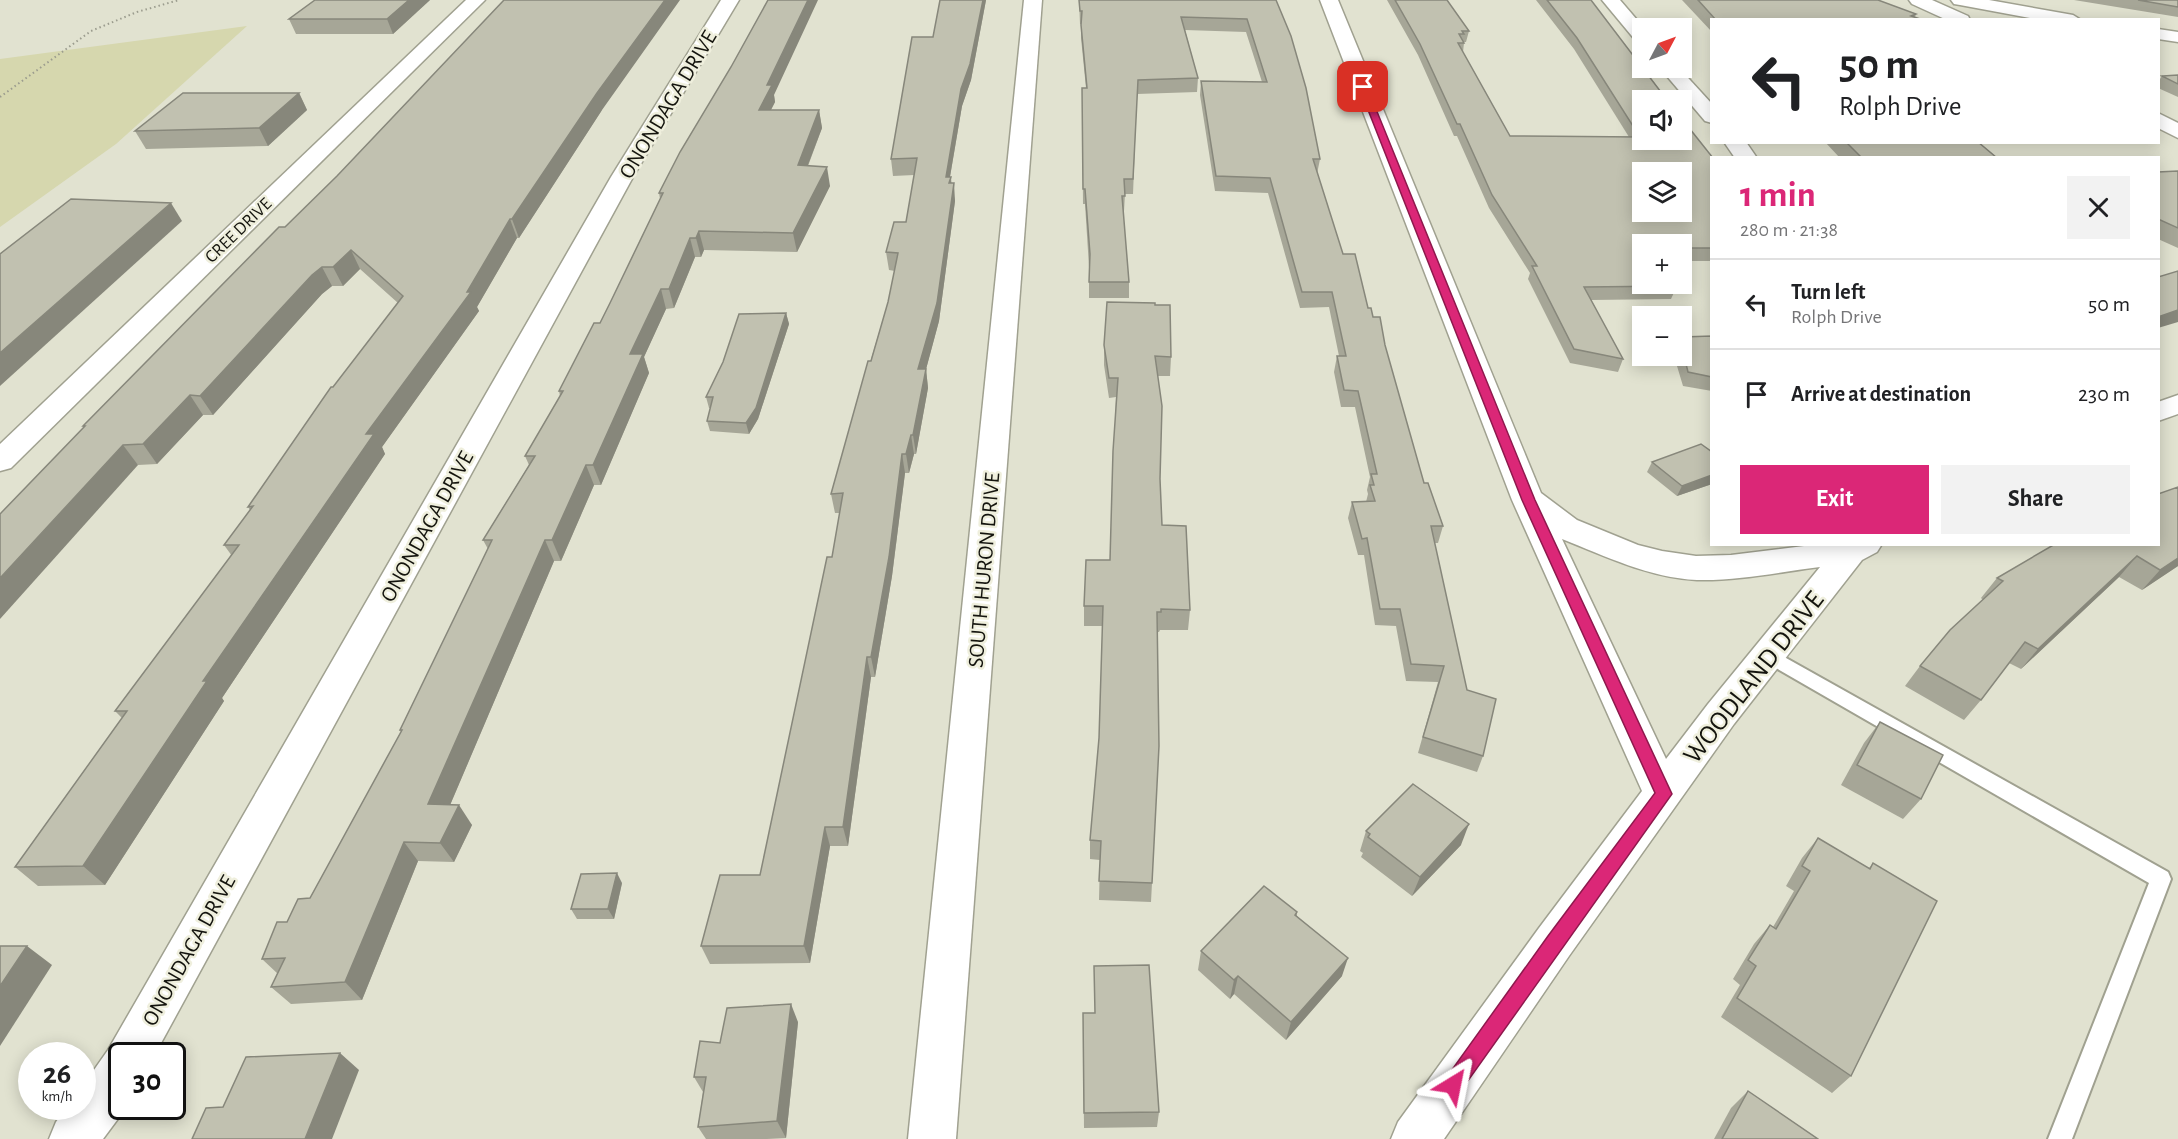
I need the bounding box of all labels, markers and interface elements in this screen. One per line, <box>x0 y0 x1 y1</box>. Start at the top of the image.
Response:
north arrow <box>1632 18 1692 78</box>
map controls <box>1632 18 1692 366</box>
street label: ONONDAGA DRIVE <box>615 26 721 182</box>
icon: left <box>1740 42 1818 120</box>
text: 50 m <box>1839 44 1919 86</box>
pin <box>1337 61 1388 112</box>
icon: arrive <box>1346 70 1379 103</box>
button: sound <box>1632 90 1692 150</box>
text: Rolph Drive <box>1839 93 1961 120</box>
button: layers <box>1632 162 1692 222</box>
button: close <box>2067 176 2130 239</box>
text: 1 min <box>1740 177 1816 213</box>
street label: CREE DRIVE <box>202 195 276 267</box>
text: 280 m · 21:38 <box>1740 220 1838 240</box>
button: + <box>1632 234 1692 294</box>
text: Turn left <box>1791 281 1865 303</box>
icon: left <box>1740 288 1773 321</box>
text: 50 m <box>2088 293 2130 315</box>
button: − <box>1632 306 1692 366</box>
text: Rolph Drive <box>1791 307 1882 327</box>
icon: arrive <box>1740 378 1773 411</box>
text: Arrive at destination <box>1791 383 1971 405</box>
text: 230 m <box>2078 383 2130 405</box>
street label: ONONDAGA DRIVE <box>376 447 478 605</box>
button: Exit <box>1740 465 1929 534</box>
button: Share <box>1941 465 2130 534</box>
street label: SOUTH HURON DRIVE <box>964 471 1004 669</box>
street label: WOODLAND DRIVE <box>1678 586 1829 768</box>
street label: ONONDAGA DRIVE <box>138 871 240 1029</box>
speed limit sign: 30 <box>108 1042 186 1120</box>
position arrow <box>1421 1053 1485 1117</box>
text: 26 <box>43 1059 71 1089</box>
text: km/h <box>42 1089 72 1104</box>

